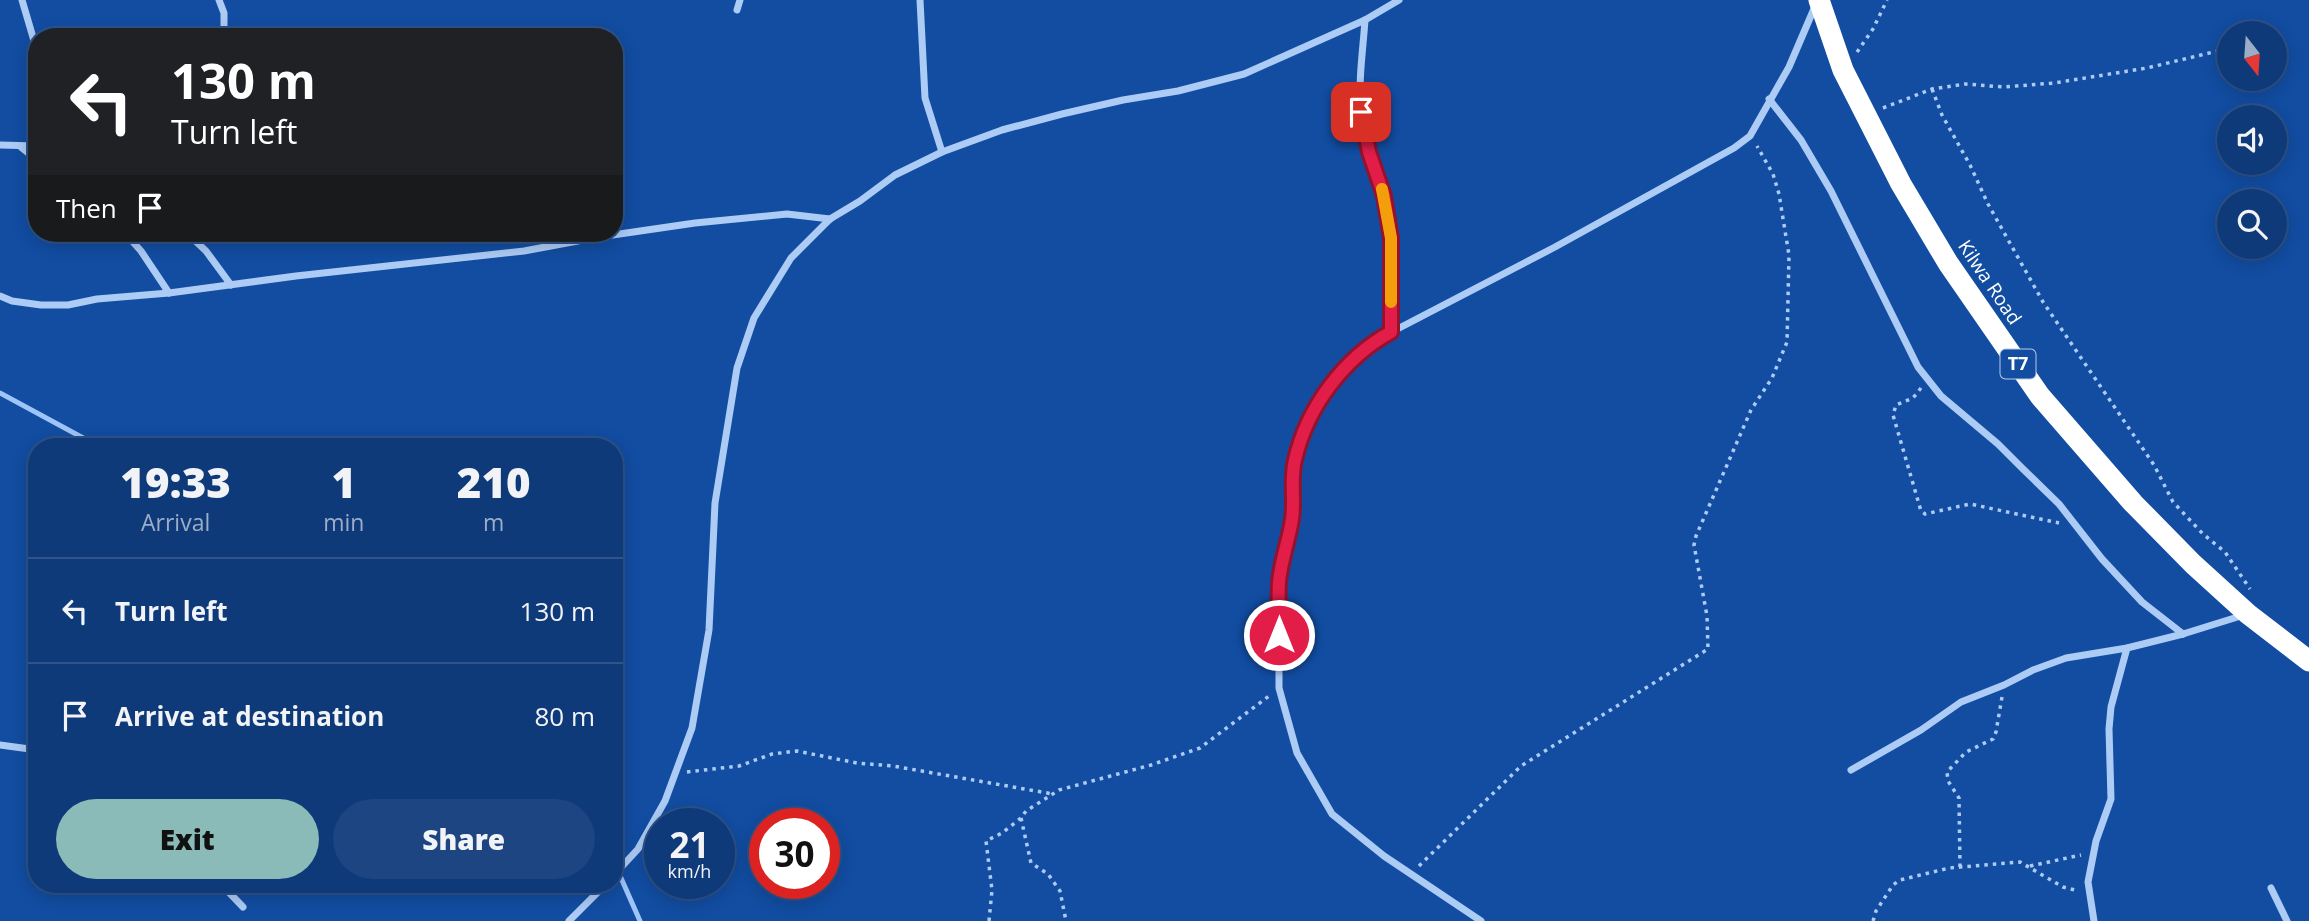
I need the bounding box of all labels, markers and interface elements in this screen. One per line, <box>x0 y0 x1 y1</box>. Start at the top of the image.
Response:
north arrow <box>2217 21 2287 91</box>
map controls <box>2217 21 2287 259</box>
text: 130 m <box>171 47 316 113</box>
icon: left <box>56 56 147 147</box>
pin <box>1331 82 1391 142</box>
icon: arrive <box>1342 93 1380 131</box>
button: sound <box>2217 105 2287 175</box>
text: Turn left <box>171 110 297 153</box>
icon: arrive <box>131 189 169 227</box>
button: search <box>2217 189 2287 259</box>
text: Then <box>56 190 117 226</box>
street label: Kilwa Road <box>1952 235 2028 329</box>
road number: T7 <box>2000 350 2036 378</box>
text: 19:33 <box>120 453 231 510</box>
text: 1 <box>332 453 356 510</box>
text: 210 <box>457 453 531 510</box>
text: Arrival <box>141 506 210 538</box>
text: min <box>323 506 364 538</box>
text: m <box>483 506 504 538</box>
icon: left <box>56 592 94 630</box>
text: Turn left <box>115 593 227 629</box>
text: 130 m <box>520 593 595 629</box>
position arrow <box>1242 598 1316 672</box>
icon: arrive <box>56 697 94 735</box>
text: Arrive at destination <box>115 698 384 734</box>
text: 80 m <box>534 698 595 734</box>
button: Exit <box>56 799 319 879</box>
button: Share <box>333 799 595 879</box>
speed limit sign: 30 <box>749 808 840 899</box>
text: 21 <box>669 821 710 868</box>
text: km/h <box>668 859 711 883</box>

